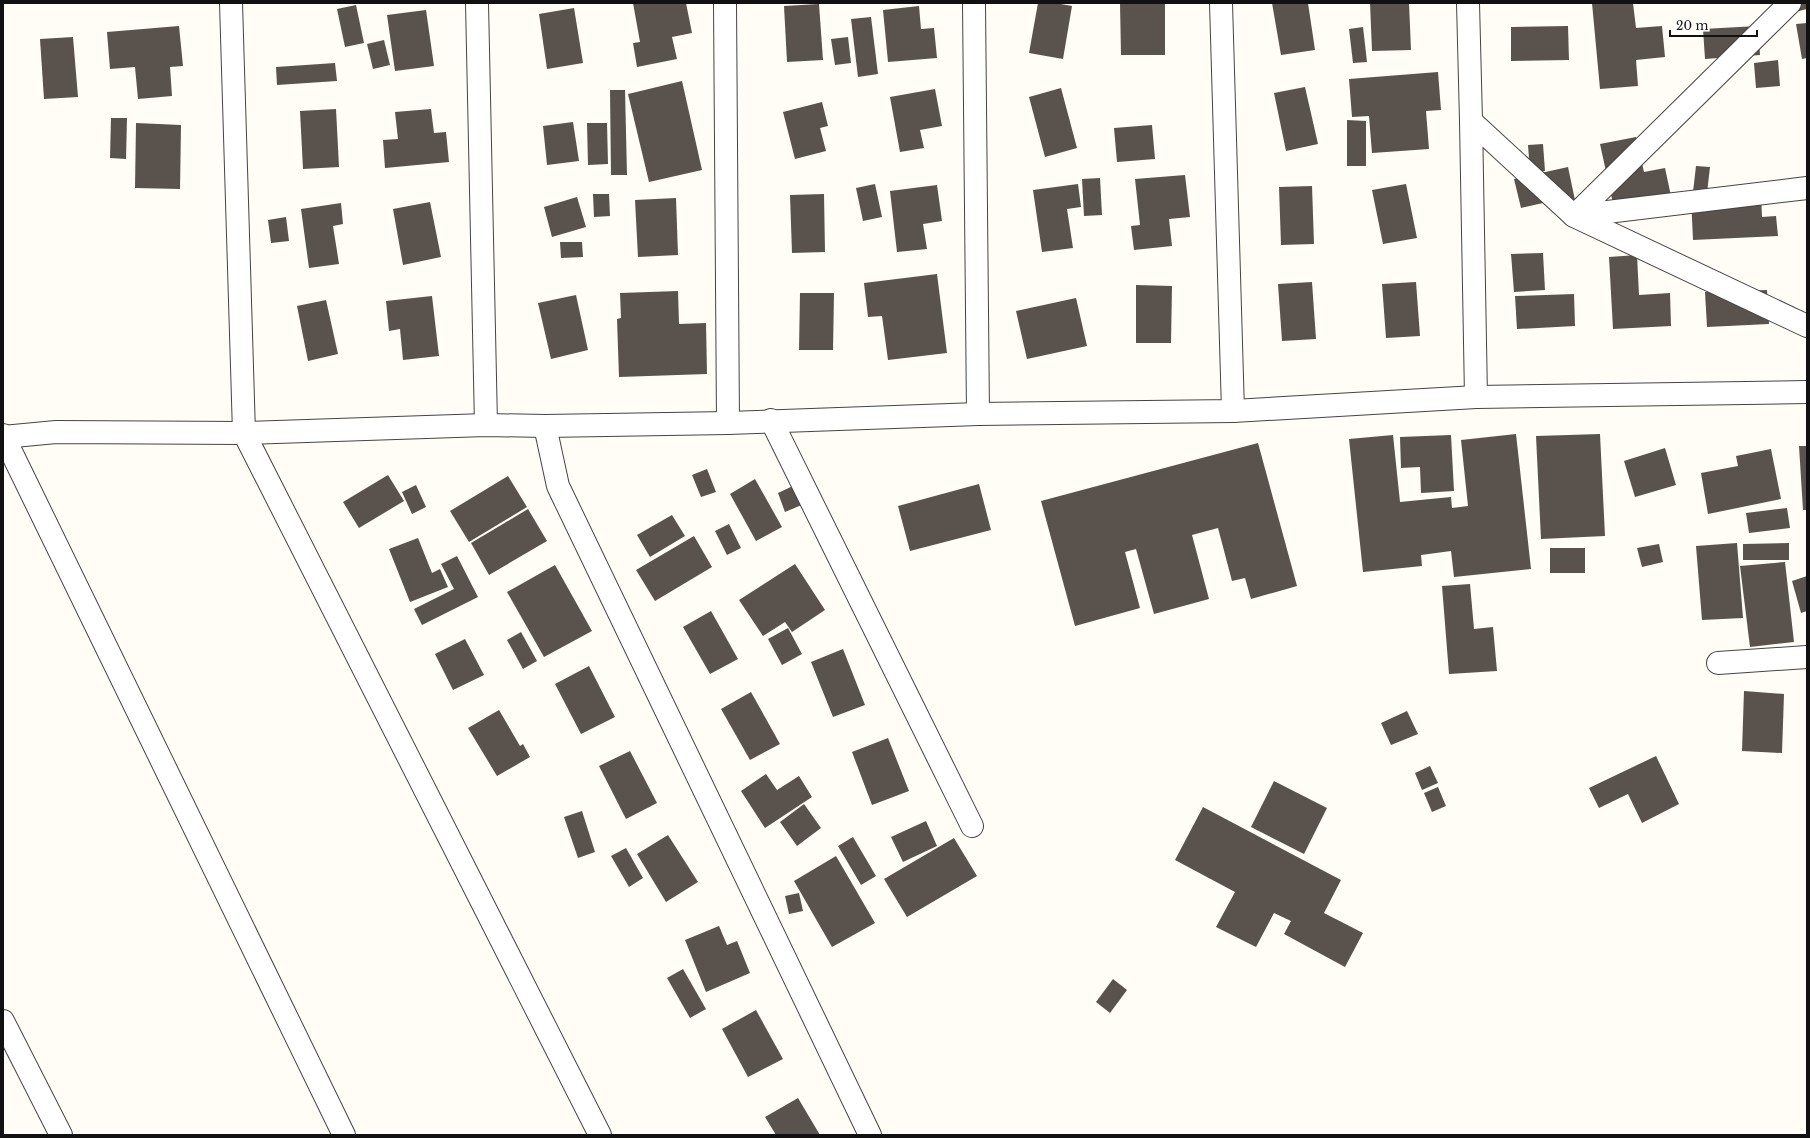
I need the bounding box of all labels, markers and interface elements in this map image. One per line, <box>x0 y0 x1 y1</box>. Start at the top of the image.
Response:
scale bar <box>1670 12 1757 38</box>
text: 20 m <box>1676 18 1708 33</box>

